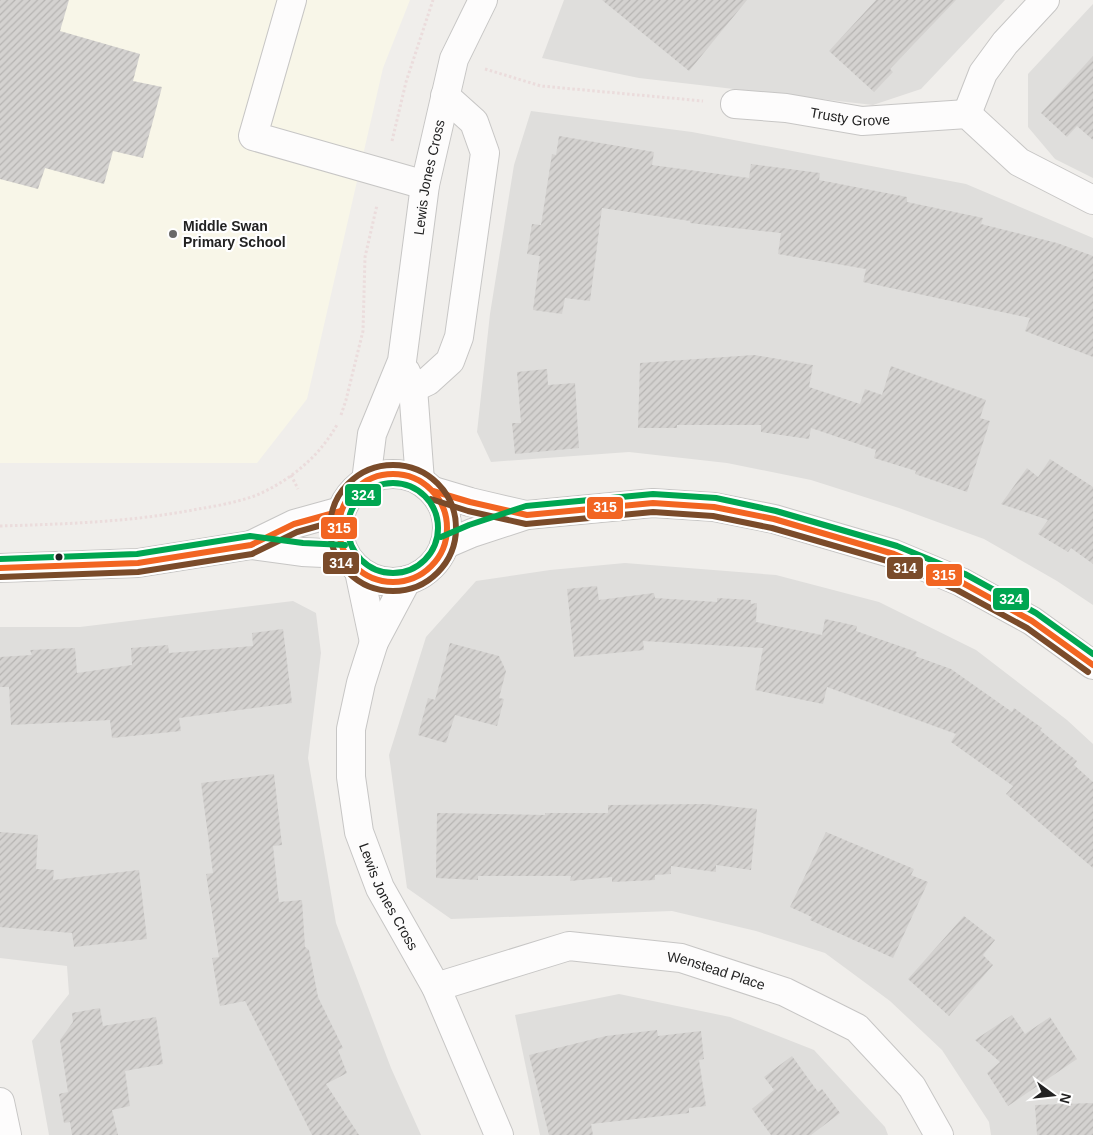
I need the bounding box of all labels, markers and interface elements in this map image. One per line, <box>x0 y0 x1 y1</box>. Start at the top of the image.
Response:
street label: Trusty Grove <box>809 104 891 129</box>
street label: Lewis Jones Cross <box>411 118 448 236</box>
place label: Middle Swan Primary School <box>183 218 286 250</box>
marker: Middle Swan Primary School <box>167 228 179 240</box>
line badge: 324 <box>344 483 382 507</box>
text: 324 <box>351 487 375 503</box>
line badge: 315 <box>586 496 624 520</box>
text: 315 <box>593 499 617 515</box>
line badge: 315 <box>320 516 358 540</box>
text: 315 <box>327 520 351 536</box>
line badge: 314 <box>322 551 360 575</box>
unlabelled marker <box>54 552 64 562</box>
text: 314 <box>329 555 353 571</box>
line badge: 314 <box>886 556 924 580</box>
text: 314 <box>893 560 917 576</box>
line badge: 315 <box>925 563 963 587</box>
text: 315 <box>932 567 956 583</box>
line badge: 324 <box>992 587 1030 611</box>
text: 324 <box>999 591 1023 607</box>
street label: Lewis Jones Cross <box>356 841 421 953</box>
street label: Wenstead Place <box>667 949 767 993</box>
north arrow <box>1028 1070 1078 1120</box>
text: N <box>1057 1091 1075 1105</box>

